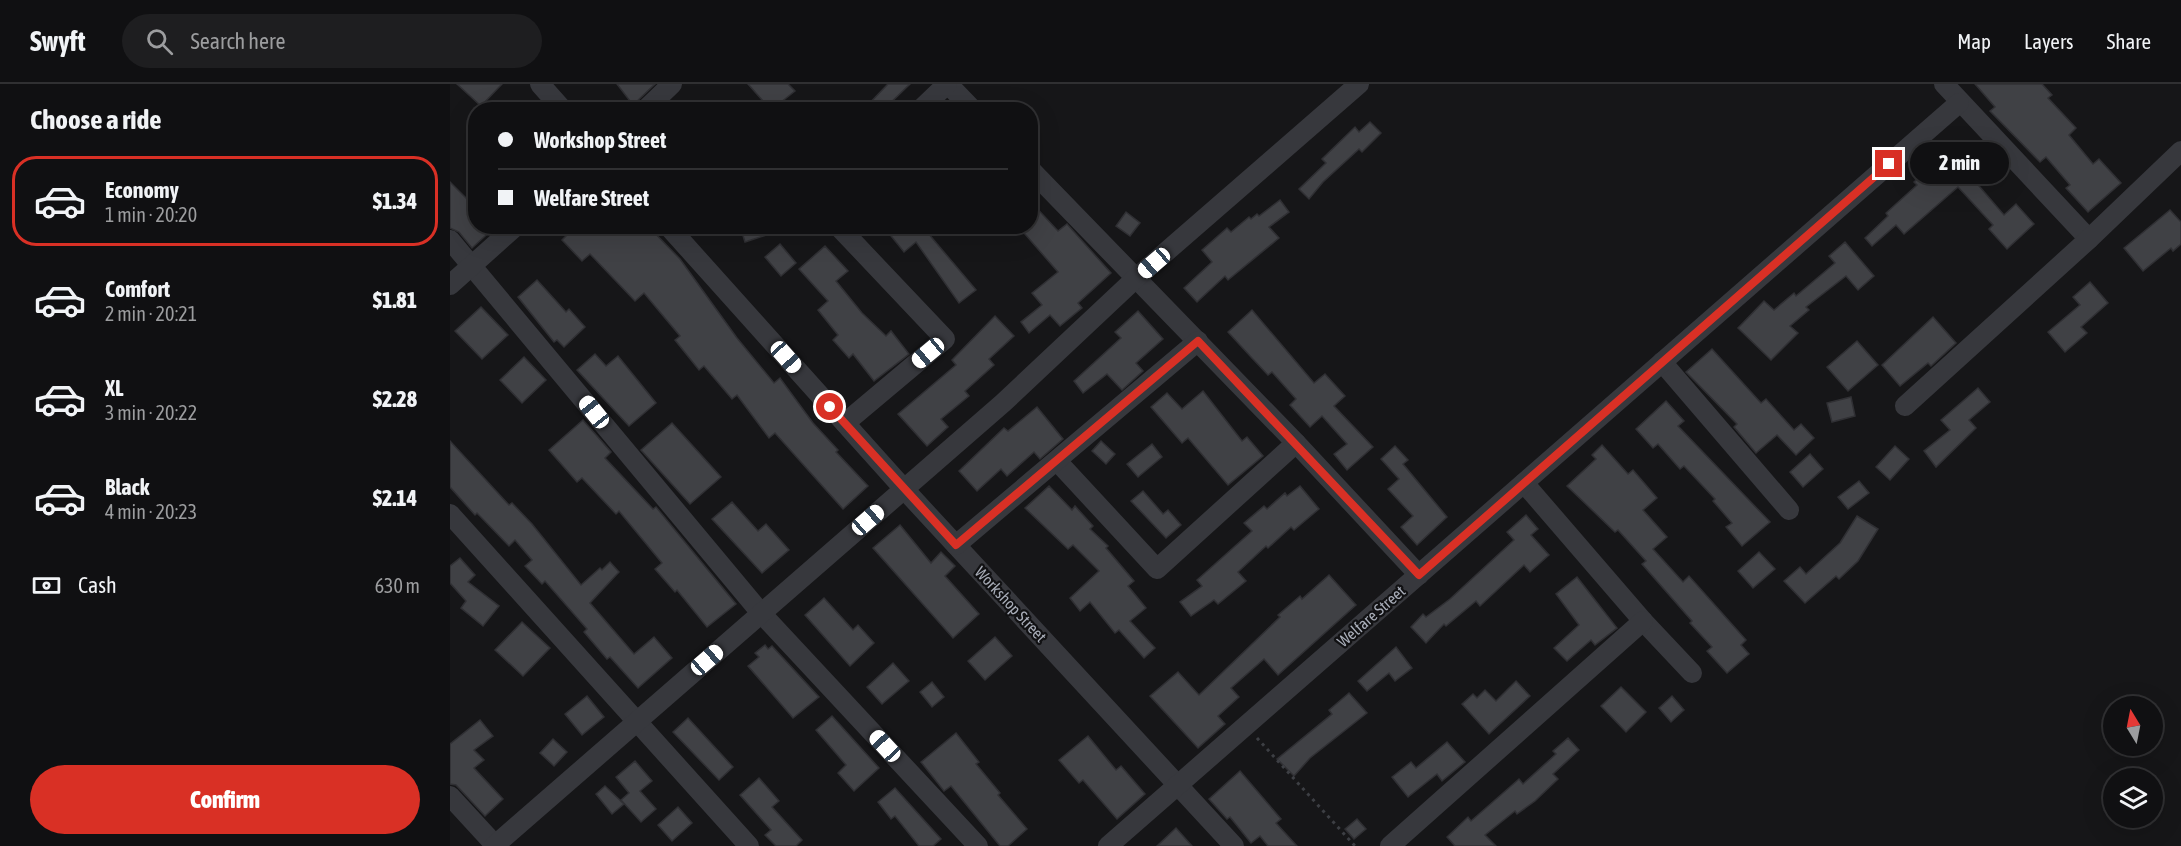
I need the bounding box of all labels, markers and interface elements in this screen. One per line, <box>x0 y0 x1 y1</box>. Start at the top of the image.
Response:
search box <box>122 14 542 68</box>
text: Swyft <box>30 25 86 57</box>
icon: search <box>143 25 176 58</box>
text: Search here <box>191 28 285 54</box>
text: Map <box>1957 29 1991 53</box>
text: Layers <box>2024 29 2074 53</box>
text: Share <box>2107 29 2151 53</box>
text: Choose a ride <box>30 104 162 135</box>
text: Workshop Street <box>534 127 666 153</box>
callout: 2 min <box>1910 143 2009 185</box>
route end <box>1875 150 1902 177</box>
text: 2 min <box>1939 151 1980 174</box>
icon: car <box>33 174 87 228</box>
text: Economy <box>105 177 179 203</box>
text: Welfare Street <box>534 185 649 211</box>
text: $1.34 <box>373 188 417 214</box>
text: 1 min · 20:20 <box>105 203 197 226</box>
car <box>1135 244 1173 282</box>
icon: car <box>33 273 87 327</box>
text: Comfort <box>105 276 170 302</box>
text: $1.81 <box>373 287 417 313</box>
text: 2 min · 20:21 <box>105 302 197 325</box>
car <box>908 335 948 371</box>
car <box>767 338 805 376</box>
icon: car <box>33 372 87 426</box>
text: XL <box>105 375 123 401</box>
text: $2.28 <box>373 386 417 412</box>
car <box>576 392 612 432</box>
route start <box>816 393 843 420</box>
text: 3 min · 20:22 <box>105 401 197 424</box>
icon: car <box>33 471 87 525</box>
text: Black <box>105 474 149 500</box>
text: $2.14 <box>373 485 417 511</box>
text: 4 min · 20:23 <box>105 500 197 523</box>
car <box>849 501 887 539</box>
street label: Workshop Street <box>971 563 1051 646</box>
icon: cash <box>30 569 63 602</box>
text: Cash <box>78 572 117 598</box>
text: 630 m <box>375 574 420 597</box>
street label: Welfare Street <box>1333 581 1409 650</box>
car <box>688 641 726 679</box>
north arrow <box>2103 696 2163 756</box>
map controls <box>2103 696 2163 828</box>
car <box>866 727 904 765</box>
button: Confirm <box>30 765 420 834</box>
button: layers <box>2103 768 2163 828</box>

